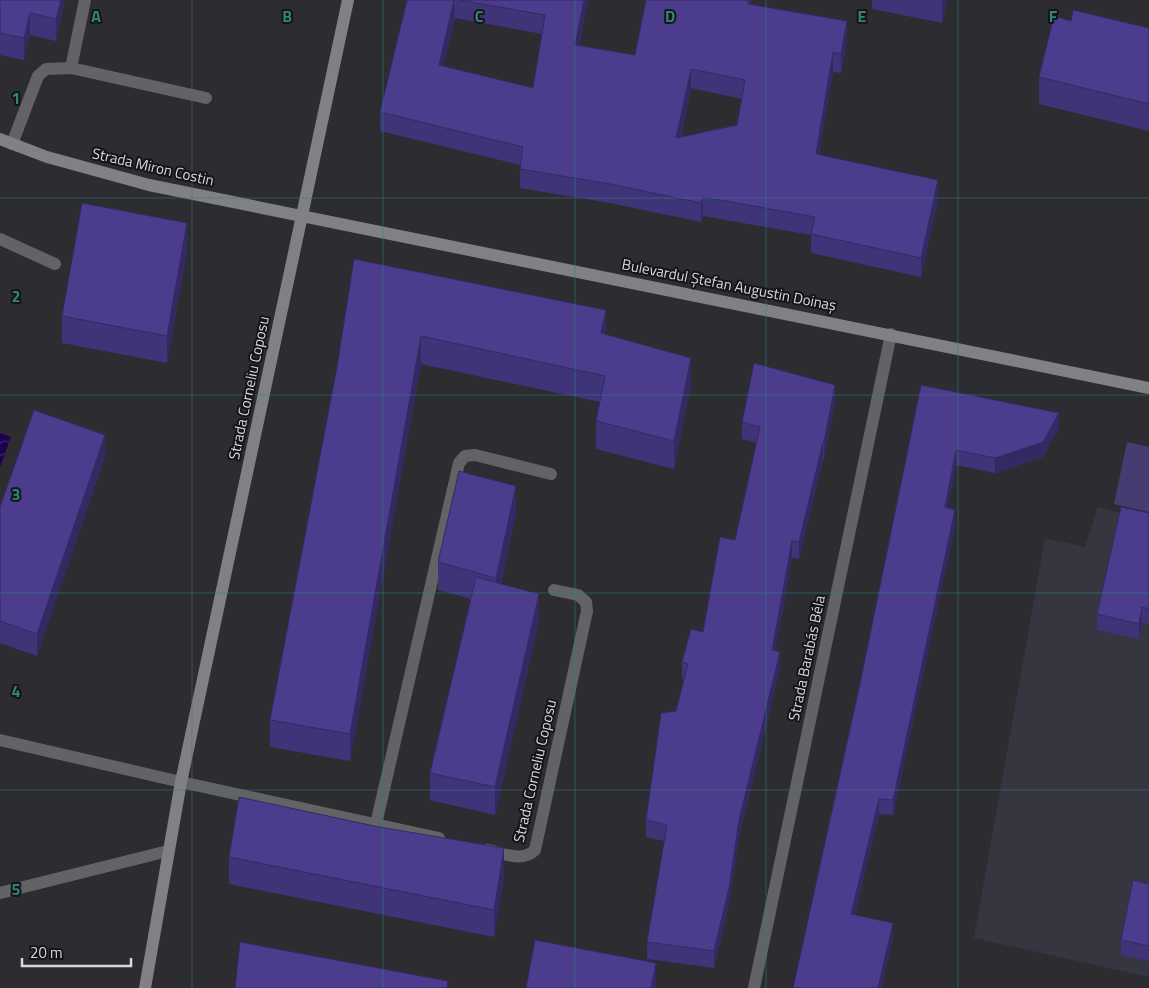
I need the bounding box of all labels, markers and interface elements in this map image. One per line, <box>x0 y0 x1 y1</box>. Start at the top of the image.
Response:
text: A <box>91 4 101 28</box>
text: B <box>282 4 292 28</box>
text: C <box>475 4 484 28</box>
text: D <box>665 4 675 28</box>
text: E <box>858 4 867 28</box>
text: F <box>1049 4 1058 28</box>
text: 1 <box>12 86 20 110</box>
street label: Strada Miron Costin <box>90 141 216 192</box>
street label: Bulevardul Ștefan Augustin Doinaș <box>620 252 838 317</box>
text: 2 <box>12 284 20 308</box>
street label: Strada Corneliu Coposu <box>222 314 275 462</box>
text: 3 <box>12 482 20 506</box>
street label: Strada Barabás Béla <box>782 593 831 723</box>
text: 4 <box>12 679 21 703</box>
street label: Strada Corneliu Coposu <box>507 697 562 845</box>
text: 5 <box>12 877 21 901</box>
scale bar <box>22 936 131 968</box>
text: 20 m <box>30 941 63 964</box>

